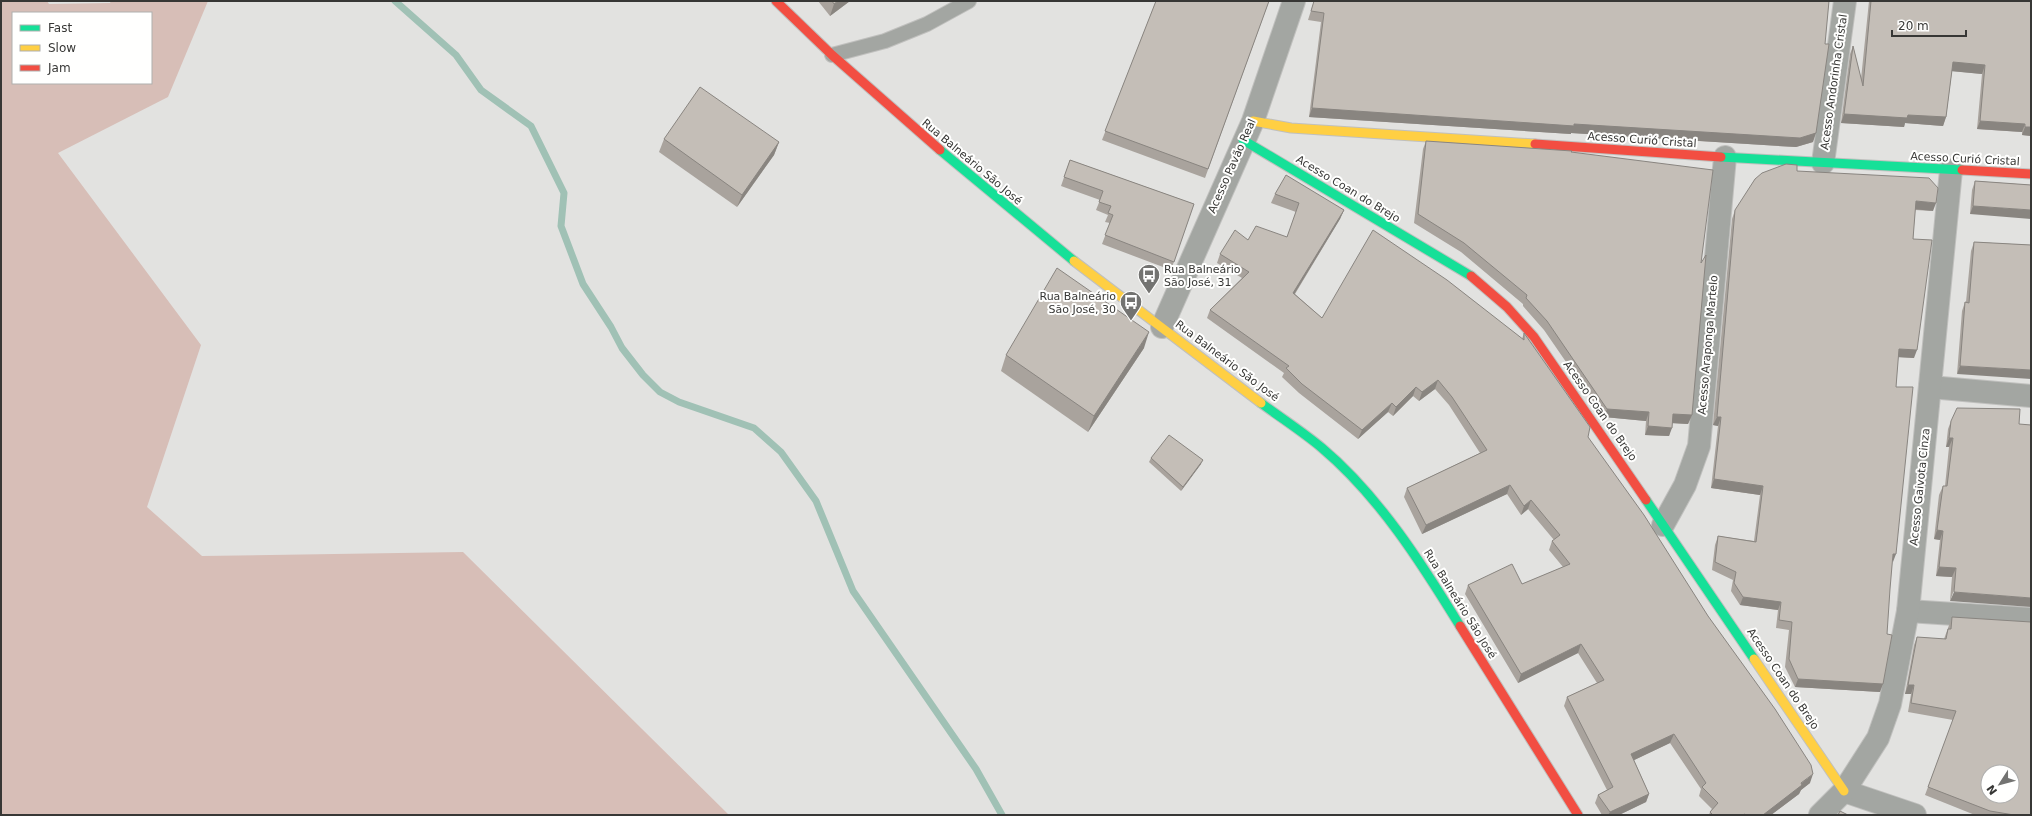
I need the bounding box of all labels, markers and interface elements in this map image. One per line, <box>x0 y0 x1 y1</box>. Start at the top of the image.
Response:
legend <box>12 12 152 84</box>
scale bar <box>1892 12 1966 38</box>
street label: Acesso Andorinha Cristal <box>1818 13 1850 151</box>
text: 20 m <box>1898 19 1929 33</box>
text: Fast <box>48 21 72 35</box>
text: Slow <box>48 41 76 55</box>
text: Jam <box>47 61 71 75</box>
street label: Rua Balneário São José <box>919 116 1025 208</box>
street label: Acesso Pavão Real <box>1205 117 1259 215</box>
street label: Acesso Curió Cristal <box>1587 130 1697 150</box>
street label: Acesso Curió Cristal <box>1910 150 2020 168</box>
street label: Acesso Coan do Brejo <box>1294 153 1403 225</box>
bus stop icon: Rua Balneário São José, 31 <box>1136 262 1162 295</box>
place label: Rua Balneário São José, 31 <box>1164 263 1241 289</box>
street label: Acesso Araponga Martelo <box>1695 274 1721 415</box>
bus stop icon: Rua Balneário São José, 30 <box>1118 289 1144 322</box>
place label: Rua Balneário São José, 30 <box>1040 290 1116 316</box>
street label: Rua Balneário São José <box>1173 318 1282 404</box>
street label: Acesso Coan do Brejo <box>1561 359 1640 464</box>
street label: Acesso Gaivota Cinza <box>1907 428 1933 546</box>
street label: Rua Balneário São José <box>1421 547 1499 661</box>
street label: Acesso Coan do Brejo <box>1744 626 1822 732</box>
north arrow <box>1980 764 2020 804</box>
text: N <box>1984 782 2000 797</box>

